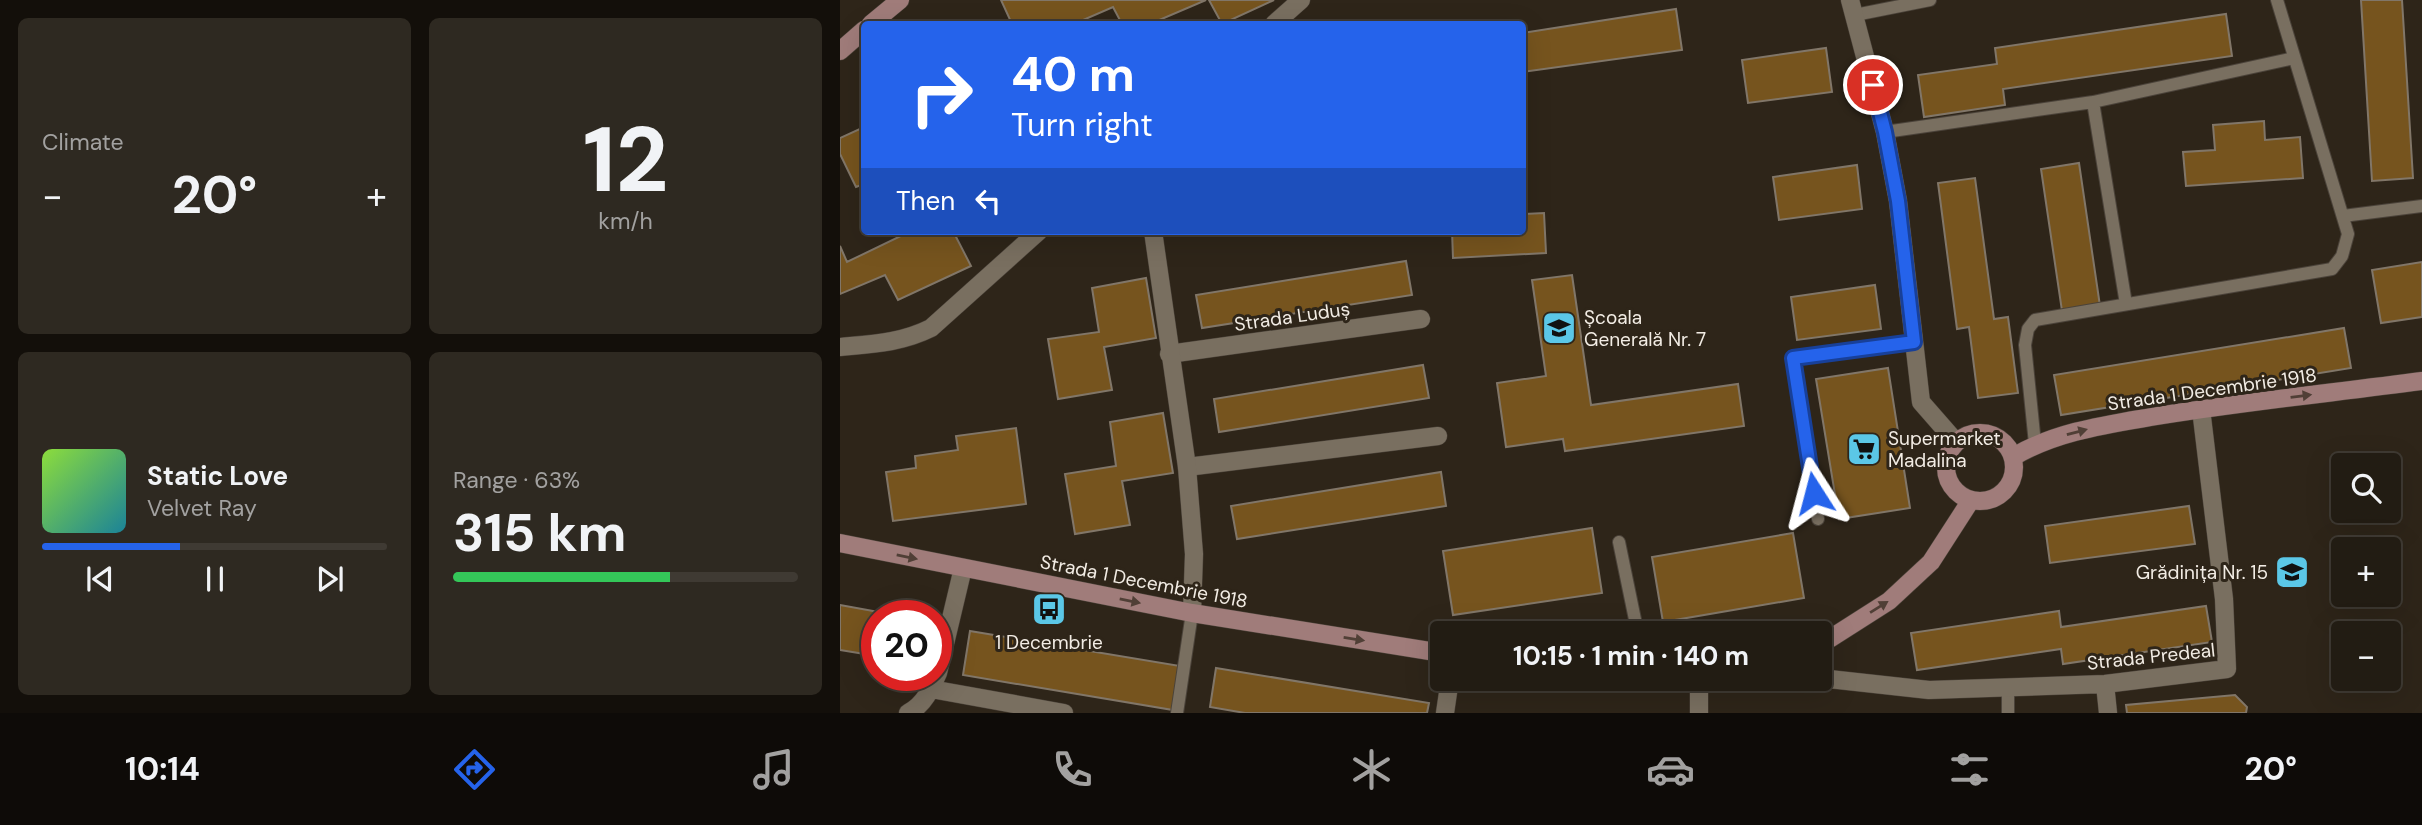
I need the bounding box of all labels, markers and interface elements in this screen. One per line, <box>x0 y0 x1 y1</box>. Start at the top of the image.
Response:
text: 40 m <box>1011 42 1135 106</box>
icon: right <box>896 49 987 140</box>
pin <box>1843 55 1903 115</box>
icon: arrive <box>1854 66 1892 104</box>
text: 12 <box>583 101 668 219</box>
text: Turn right <box>1011 104 1153 146</box>
text: Climate <box>42 127 124 157</box>
text: 20° <box>172 161 257 229</box>
text: − <box>42 171 63 221</box>
text: + <box>366 171 387 221</box>
icon: left <box>969 182 1007 220</box>
text: Then <box>896 184 955 218</box>
text: km/h <box>598 206 653 236</box>
street label: Strada Luduș <box>1233 296 1351 337</box>
place label: Școala Generală Nr. 7 <box>1584 305 1706 352</box>
school or university icon: Școala Generală Nr. 7 <box>1540 309 1578 347</box>
street label: Strada 1 Decembrie 1918 <box>2106 362 2318 417</box>
one-way arrow <box>2290 391 2312 402</box>
place label: Supermarket Madalina <box>1888 426 2001 473</box>
one-way arrow <box>2066 427 2087 437</box>
supermarket icon: Supermarket Madalina <box>1845 430 1883 468</box>
map controls <box>2331 453 2401 691</box>
button: search <box>2331 453 2401 523</box>
position arrow <box>1777 456 1851 530</box>
text: Static Love <box>147 459 288 493</box>
text: Range · 63% <box>453 465 580 495</box>
text: Velvet Ray <box>147 493 257 523</box>
text: 315 km <box>453 499 626 567</box>
button: + <box>2331 537 2401 607</box>
street label: Strada 1 Decembrie 1918 <box>1038 549 1250 614</box>
one-way arrow <box>896 551 918 562</box>
school or university icon: Grădinița Nr. 15 <box>2273 553 2311 591</box>
icon: previous <box>81 560 119 598</box>
icon: pause <box>196 560 234 598</box>
icon: next <box>311 560 349 598</box>
place label: Grădinița Nr. 15 <box>2136 560 2268 585</box>
bus stop icon: 1 Decembrie <box>1030 590 1068 628</box>
one-way arrow <box>1119 595 1141 606</box>
speed limit sign: 20 <box>861 600 952 691</box>
one-way arrow <box>1869 601 1889 614</box>
button: − <box>2331 621 2401 691</box>
place label: 1 Decembrie <box>995 630 1103 655</box>
one-way arrow <box>1343 634 1365 645</box>
street label: Strada Predeal <box>2086 637 2216 676</box>
text: 10:15 · 1 min · 140 m <box>1513 639 1749 673</box>
icon: directions <box>450 745 499 794</box>
icon: music <box>749 745 798 794</box>
icon: phone <box>1048 745 1097 794</box>
icon: climate <box>1347 745 1396 794</box>
icon: car <box>1646 745 1695 794</box>
icon: filters <box>1945 745 1994 794</box>
text: 10:14 <box>125 748 200 790</box>
text: 20° <box>2244 748 2297 790</box>

